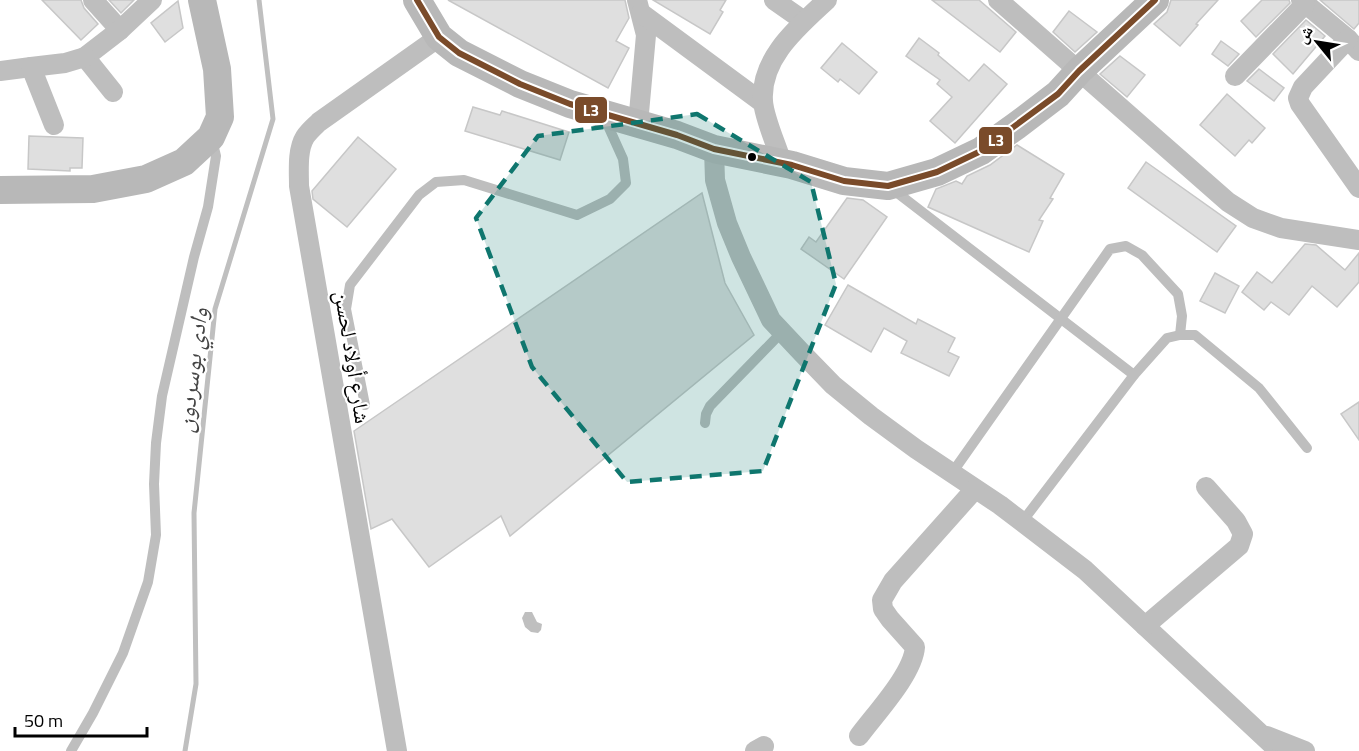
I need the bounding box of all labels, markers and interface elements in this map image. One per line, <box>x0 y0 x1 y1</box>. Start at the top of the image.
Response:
north arrow <box>1287 12 1347 72</box>
text: ش <box>1289 21 1319 48</box>
line badge: L3 <box>574 96 608 124</box>
text: L3 <box>583 98 599 122</box>
line badge: L3 <box>978 126 1013 155</box>
text: L3 <box>988 128 1004 152</box>
unlabelled marker <box>746 151 758 163</box>
street label: شارع أولاد لحسن <box>326 288 380 426</box>
water label: وادي بوسردون <box>165 305 219 435</box>
scale bar <box>15 700 147 738</box>
text: 50 m <box>24 707 63 734</box>

